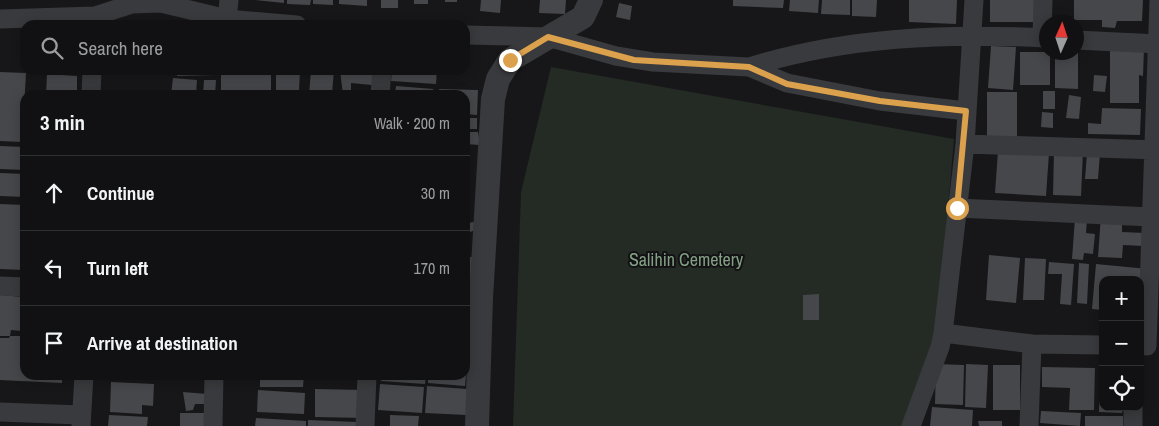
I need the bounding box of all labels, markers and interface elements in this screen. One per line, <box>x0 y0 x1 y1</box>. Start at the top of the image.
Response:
north arrow <box>1039 15 1084 60</box>
search box <box>20 20 470 75</box>
icon: search <box>38 34 66 62</box>
text: Search here <box>78 35 163 61</box>
route end <box>499 49 522 72</box>
text: 3 min <box>40 108 85 137</box>
text: Walk · 200 m <box>374 112 450 134</box>
icon: ahead <box>40 179 68 207</box>
text: Continue <box>87 180 155 206</box>
text: 30 m <box>421 182 450 204</box>
route start <box>946 197 969 220</box>
park label: Salihin Cemetery <box>629 247 744 272</box>
icon: left <box>40 254 68 282</box>
text: Turn left <box>87 255 148 281</box>
text: 170 m <box>414 257 450 279</box>
map controls <box>1099 276 1144 411</box>
button: + <box>1099 276 1144 321</box>
button: − <box>1099 321 1144 366</box>
icon: arrive <box>40 329 68 357</box>
text: Arrive at destination <box>87 330 238 356</box>
button: locate <box>1099 366 1144 411</box>

